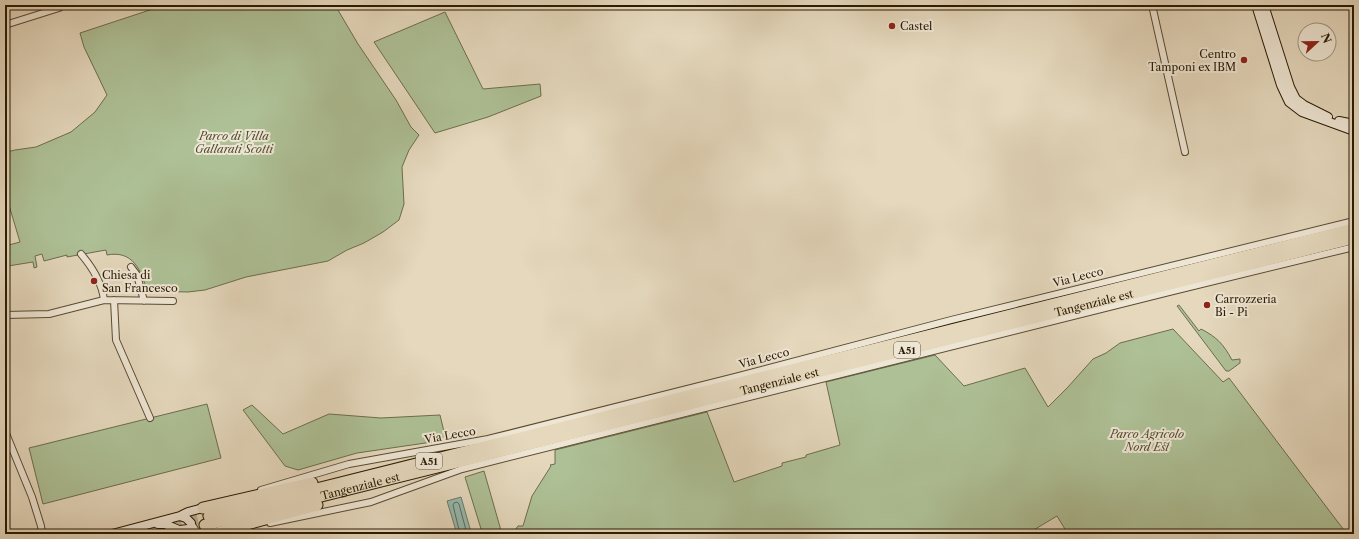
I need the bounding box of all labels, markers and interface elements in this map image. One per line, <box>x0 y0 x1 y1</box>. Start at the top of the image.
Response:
place label: Castel <box>900 19 933 33</box>
marker: Castel <box>887 21 897 31</box>
north arrow <box>1297 22 1337 62</box>
text: N <box>1318 31 1335 46</box>
place label: Centro Tamponi ex IBM <box>1148 47 1236 74</box>
marker: Centro Tamponi ex IBM <box>1239 55 1249 65</box>
park label: Parco di Villa Gallarati Scotti <box>195 129 274 156</box>
street label: Via Lecco <box>1050 264 1105 290</box>
place label: Chiesa di San Francesco <box>102 268 178 295</box>
marker: Chiesa di San Francesco <box>89 276 99 286</box>
street label: Tangenziale est <box>1053 286 1135 320</box>
place label: Carrozzeria Bi - Pi <box>1215 292 1277 319</box>
marker: Carrozzeria Bi - Pi <box>1202 300 1212 310</box>
road number: A51 <box>894 342 920 358</box>
street label: Via Lecco <box>736 345 791 372</box>
street label: Tangenziale est <box>738 365 820 398</box>
street label: Via Lecco <box>422 424 477 447</box>
park label: Parco Agricolo Nord Est <box>1109 427 1184 454</box>
road number: A51 <box>416 453 442 469</box>
street label: Tangenziale est <box>319 470 401 503</box>

